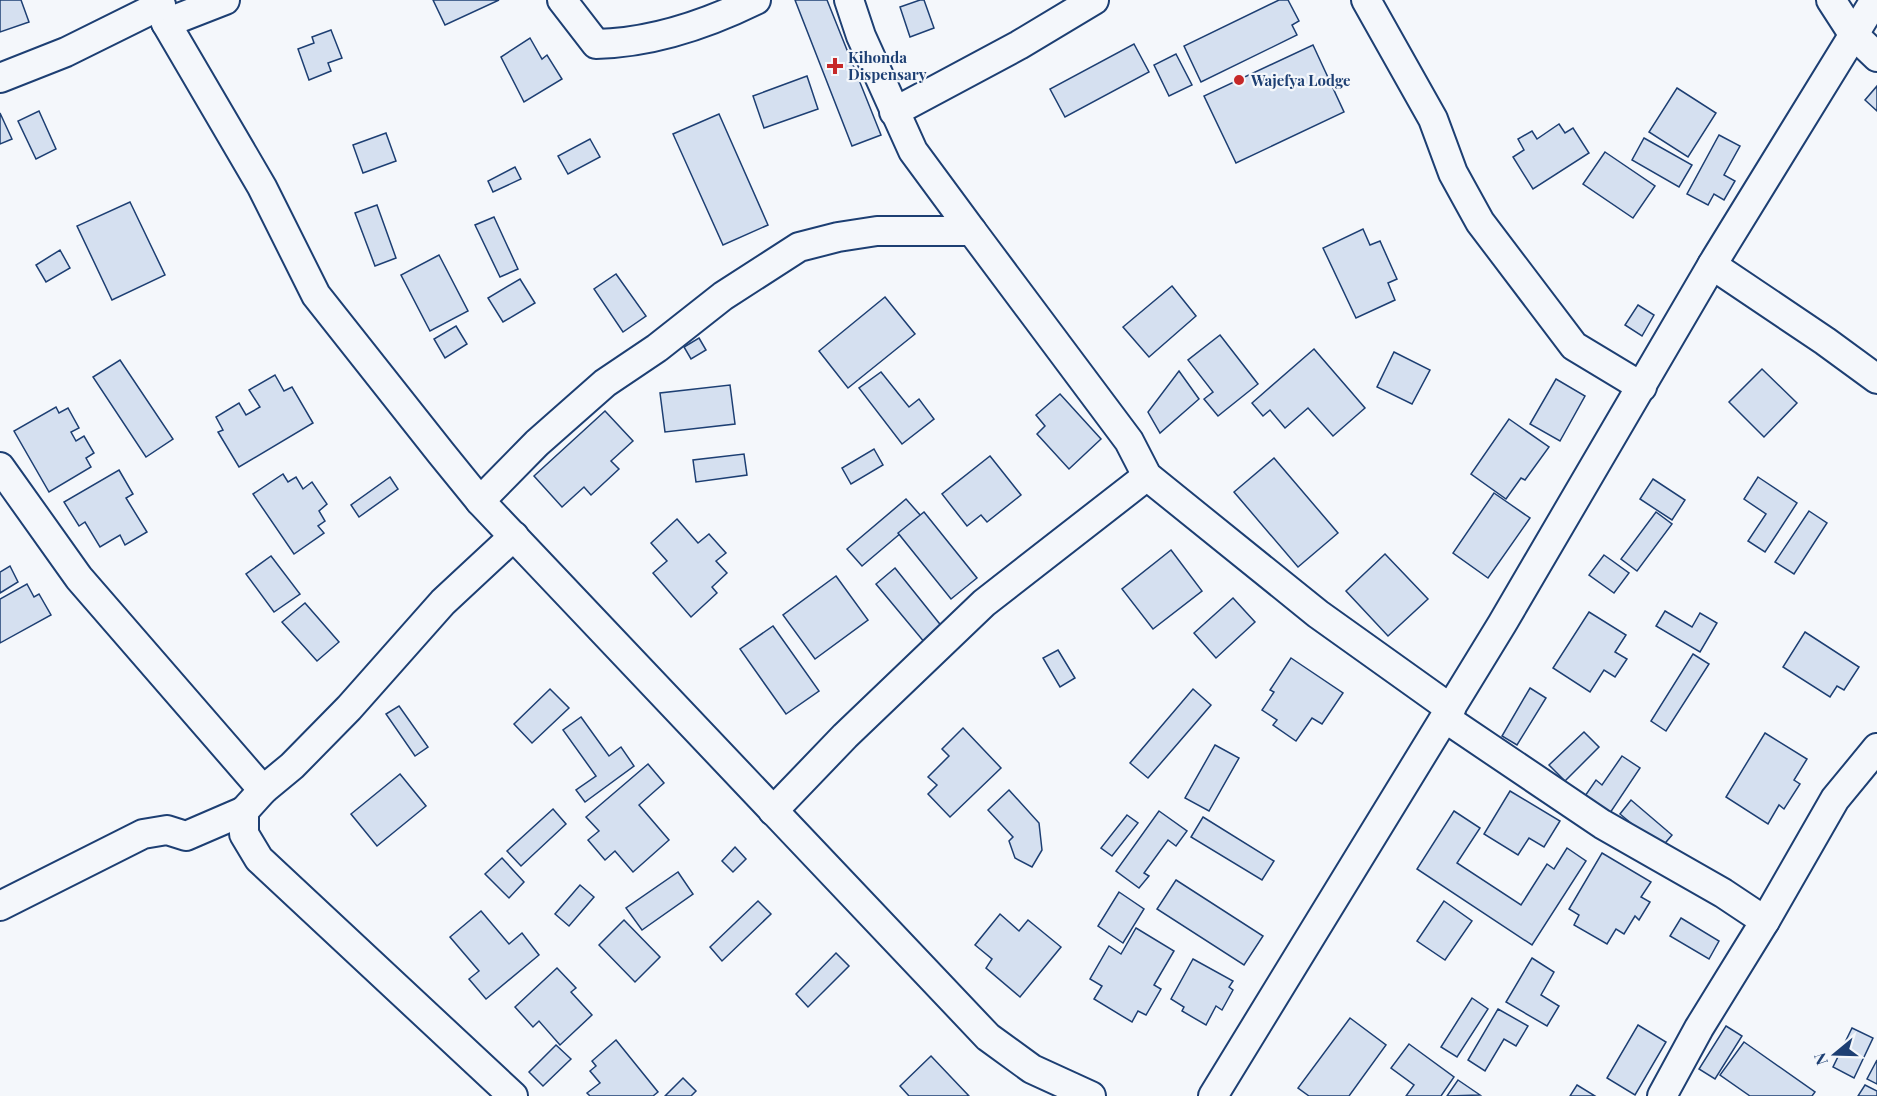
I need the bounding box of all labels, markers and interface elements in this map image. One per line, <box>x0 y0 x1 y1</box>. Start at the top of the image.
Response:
place label: Kihonda Dispensary <box>848 47 927 84</box>
marker: Kihonda Dispensary <box>826 57 844 75</box>
place label: Wajefya Lodge <box>1250 70 1351 90</box>
marker: Wajefya Lodge <box>1232 73 1246 87</box>
north arrow <box>1805 1024 1865 1084</box>
text: N <box>1808 1050 1832 1068</box>

